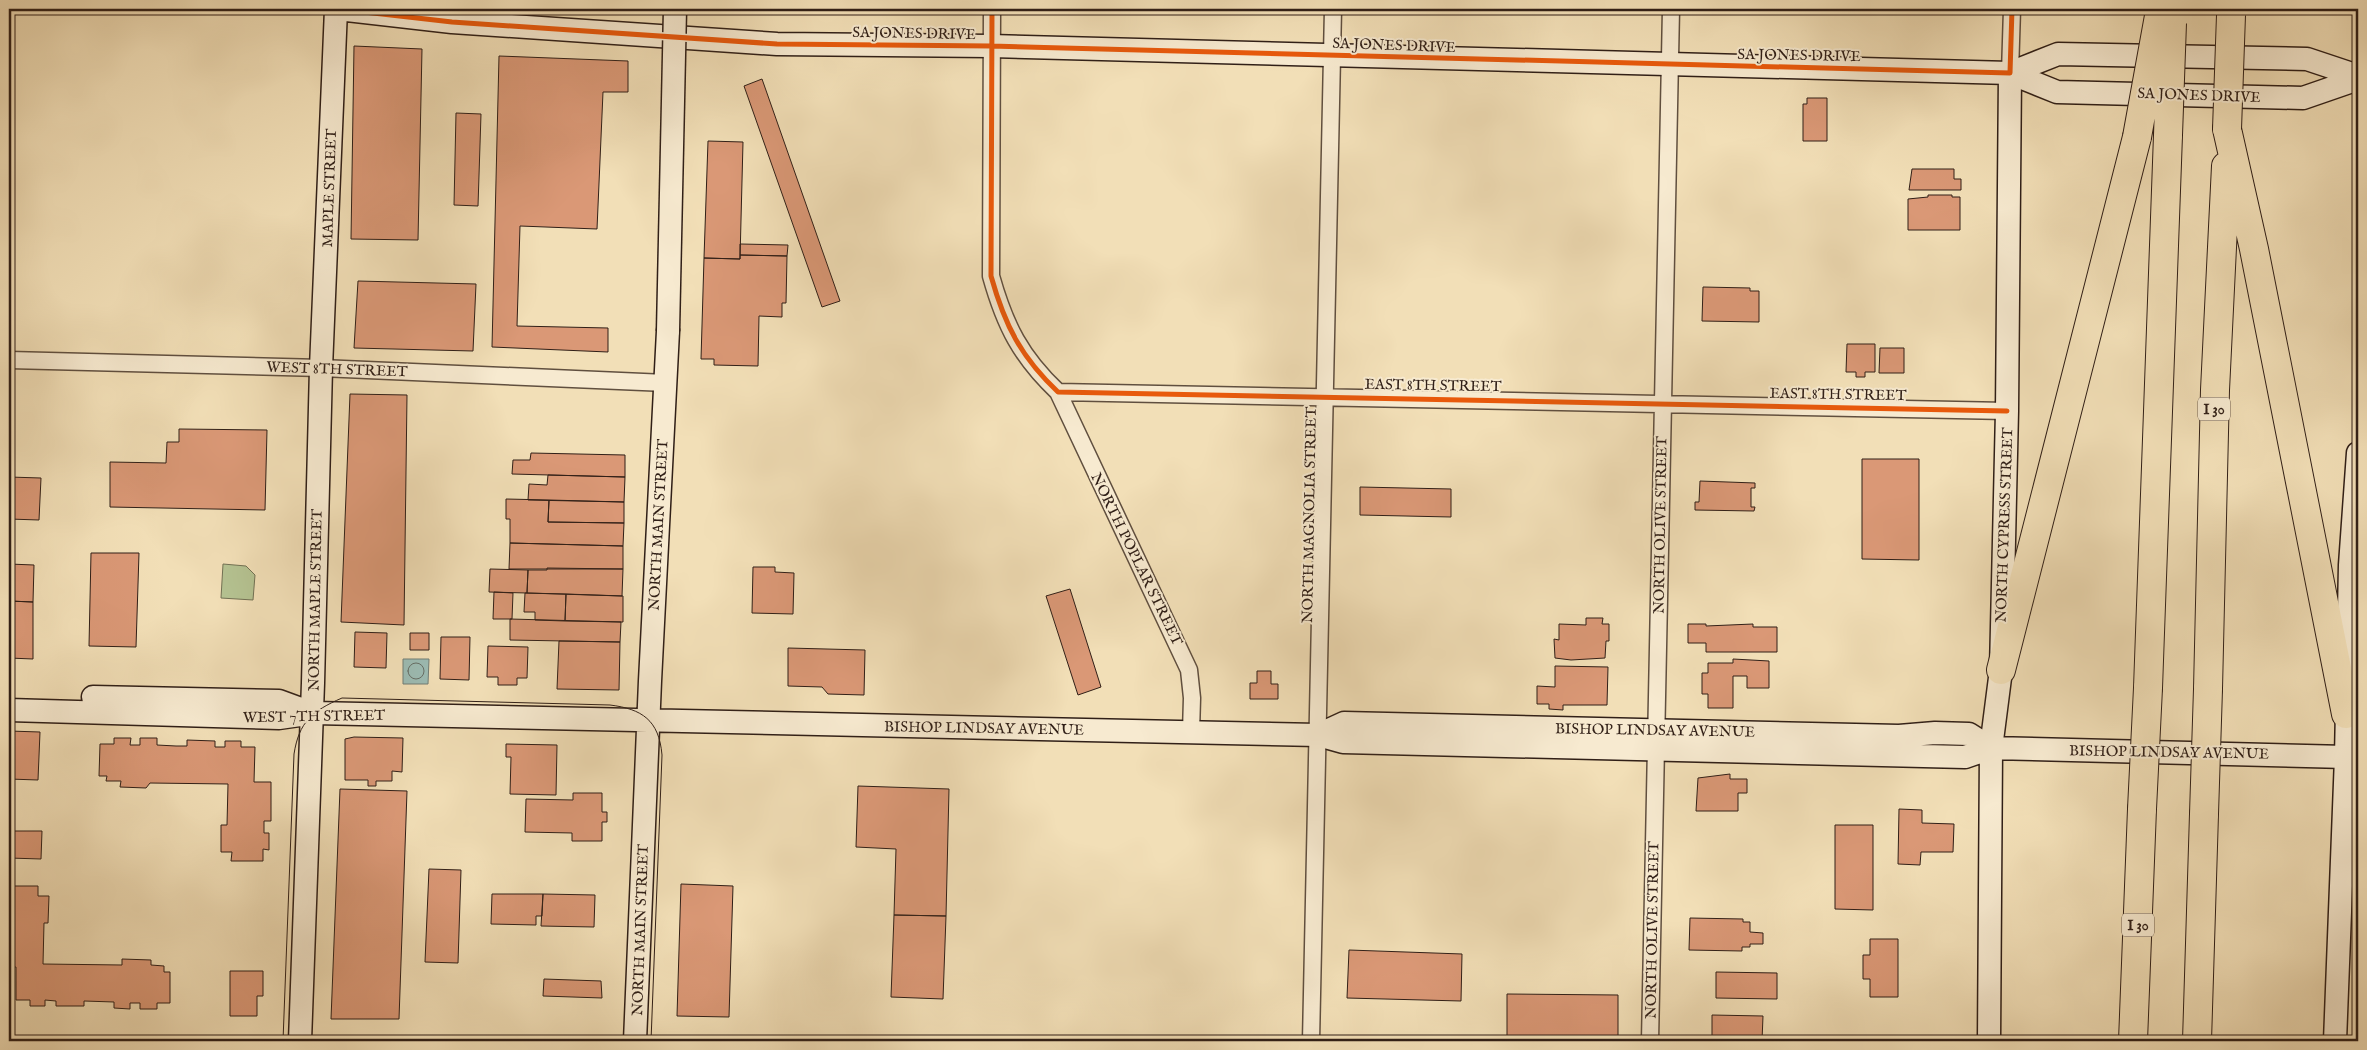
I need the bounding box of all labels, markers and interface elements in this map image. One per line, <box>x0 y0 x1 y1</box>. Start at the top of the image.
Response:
street label: SA JONES DRIVE <box>852 23 976 44</box>
street label: SA JONES DRIVE <box>1332 34 1456 57</box>
street label: SA JONES DRIVE <box>1737 45 1861 66</box>
street label: SA JONES DRIVE <box>2137 84 2261 107</box>
street label: MAPLE STREET <box>318 128 341 248</box>
street label: WEST 8TH STREET <box>266 358 408 381</box>
street label: EAST 8TH STREET <box>1364 375 1502 396</box>
street label: EAST 8TH STREET <box>1769 384 1907 405</box>
road number: I 30 <box>2198 398 2230 420</box>
street label: NORTH MAGNOLIA STREET <box>1298 407 1321 623</box>
street label: NORTH CYPRESS STREET <box>1992 427 2017 623</box>
street label: NORTH OLIVE STREET <box>1649 436 1672 614</box>
street label: NORTH MAIN STREET <box>645 439 672 611</box>
street label: NORTH POPLAR STREET <box>1086 470 1187 649</box>
street label: NORTH MAPLE STREET <box>304 509 327 691</box>
street label: WEST 7TH STREET <box>243 706 385 727</box>
street label: BISHOP LINDSAY AVENUE <box>884 717 1084 740</box>
street label: BISHOP LINDSAY AVENUE <box>1555 719 1755 742</box>
street label: BISHOP LINDSAY AVENUE <box>2069 741 2269 764</box>
street label: NORTH OLIVE STREET <box>1641 841 1664 1019</box>
street label: NORTH MAIN STREET <box>628 844 653 1016</box>
road number: I 30 <box>2122 914 2154 936</box>

